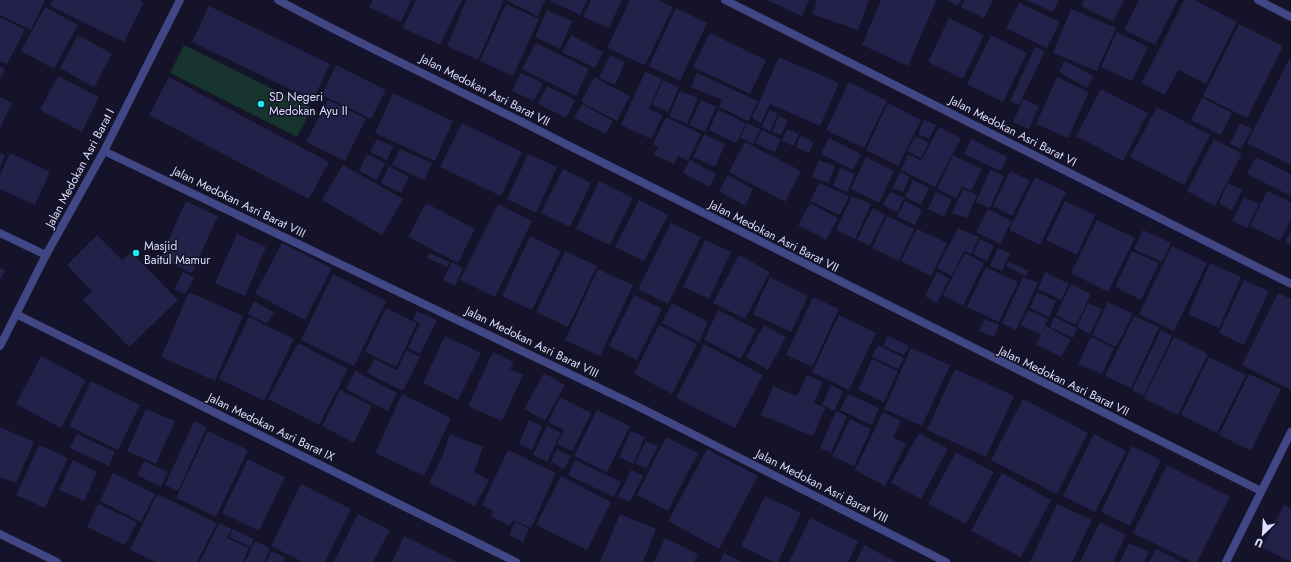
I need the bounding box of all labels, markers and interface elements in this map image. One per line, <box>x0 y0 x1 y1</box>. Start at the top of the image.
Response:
street label: Jalan Medokan Asri Barat VII <box>415 48 553 131</box>
place label: SD Negeri Medokan Ayu II <box>269 88 348 120</box>
street label: Jalan Medokan Asri Barat VI <box>944 90 1080 171</box>
marker: SD Negeri Medokan Ayu II <box>256 99 266 109</box>
street label: Jalan Medokan Asri Barat I <box>40 105 119 233</box>
street label: Jalan Medokan Asri Barat VIII <box>167 161 309 242</box>
street label: Jalan Medokan Asri Barat VII <box>704 194 842 277</box>
place label: Masjid Baitul Mamur <box>144 237 211 269</box>
marker: Masjid Baitul Mamur <box>131 248 141 258</box>
street label: Jalan Medokan Asri Barat VIII <box>460 301 602 382</box>
street label: Jalan Medokan Asri Barat VII <box>994 341 1132 421</box>
street label: Jalan Medokan Asri Barat IX <box>203 387 338 466</box>
street label: Jalan Medokan Asri Barat VIII <box>751 444 891 527</box>
north arrow <box>1243 514 1283 554</box>
text: U <box>1252 534 1266 552</box>

